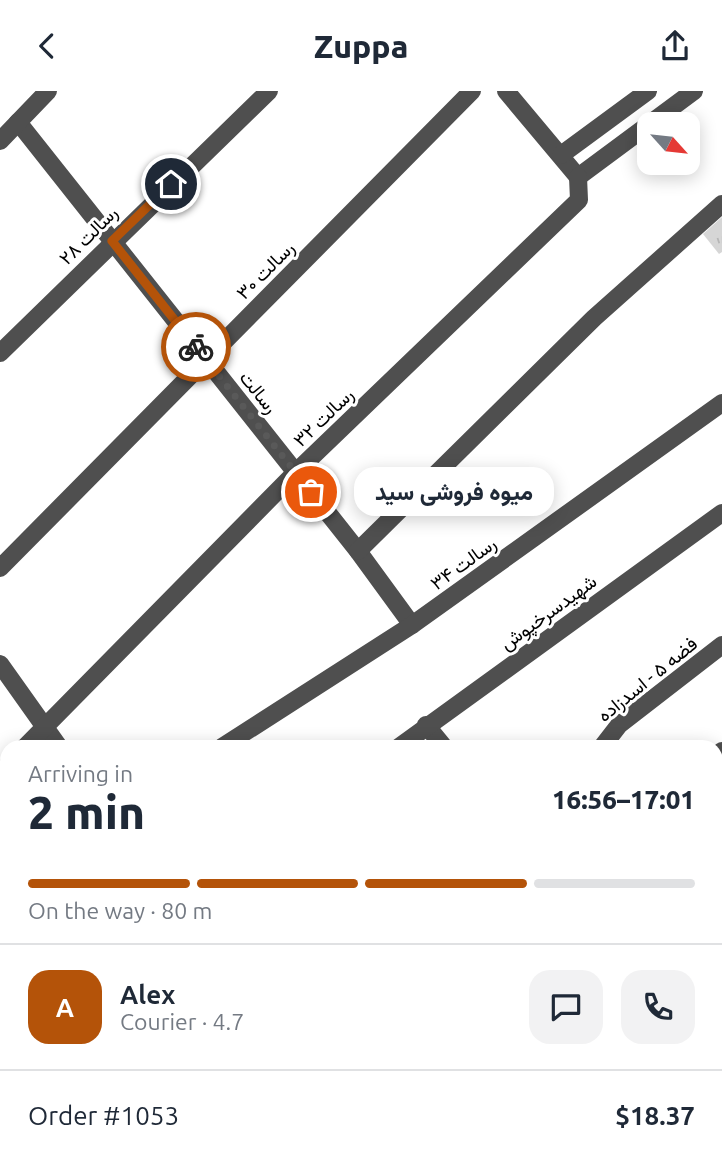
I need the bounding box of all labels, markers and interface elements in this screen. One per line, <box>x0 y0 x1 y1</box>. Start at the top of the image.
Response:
icon: back <box>28 27 66 65</box>
icon: share <box>656 27 694 65</box>
text: Zuppa <box>314 28 408 64</box>
north arrow <box>637 112 700 175</box>
map controls <box>637 112 700 175</box>
pin <box>141 154 201 214</box>
icon: home <box>152 165 190 203</box>
street label: رسالت ۲۸ <box>54 201 123 270</box>
street label: رسالت ۳۰ <box>231 236 299 304</box>
courier <box>161 312 231 382</box>
icon: bike <box>177 328 215 366</box>
street label: رسالت <box>235 366 283 418</box>
street label: رسالت ۳۲ <box>288 383 358 452</box>
pin <box>281 462 341 522</box>
callout: میوه فروشی سید <box>353 467 552 517</box>
icon: bag <box>292 473 330 511</box>
text: میوه فروشی سید <box>375 479 533 504</box>
street label: رسالت ۳۴ <box>426 532 501 595</box>
street label: شهیدسرخپوش <box>495 570 602 657</box>
street label: فضه ۵ - اسدزاده <box>593 632 702 727</box>
text: Arriving in <box>28 761 133 786</box>
text: 16:56–17:01 <box>552 785 695 814</box>
text: 2 min <box>28 786 145 838</box>
text: On the way · 80 m <box>28 898 212 923</box>
button: chat <box>529 970 603 1044</box>
button: phone <box>621 970 695 1044</box>
text: Alex <box>120 980 175 1009</box>
text: A <box>56 993 74 1022</box>
text: Courier · 4.7 <box>120 1009 244 1034</box>
text: Order #1053 <box>28 1101 179 1130</box>
text: $18.37 <box>615 1101 695 1130</box>

